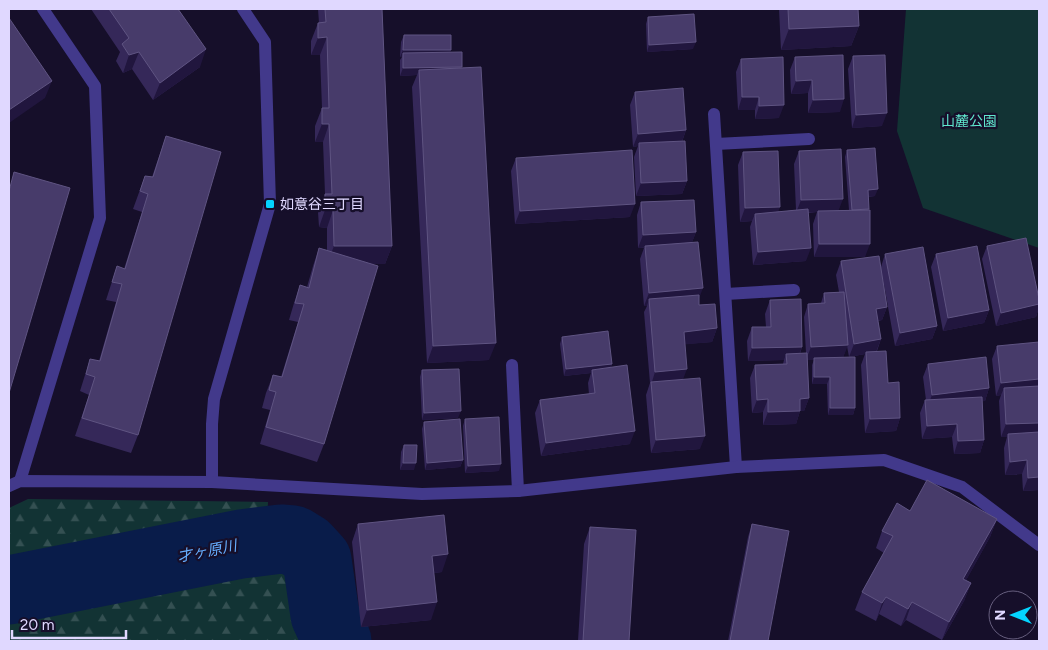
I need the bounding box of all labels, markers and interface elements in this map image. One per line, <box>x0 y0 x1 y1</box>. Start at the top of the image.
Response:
park label: 山麓公園 <box>941 113 997 130</box>
place label: 如意谷三丁目 <box>280 196 364 213</box>
marker: 如意谷三丁目 <box>264 198 276 210</box>
water label: 才ヶ原川 <box>176 536 240 566</box>
north arrow <box>988 590 1038 640</box>
scale bar <box>12 608 126 640</box>
text: N <box>992 610 1009 620</box>
text: 20 m <box>20 616 54 634</box>

